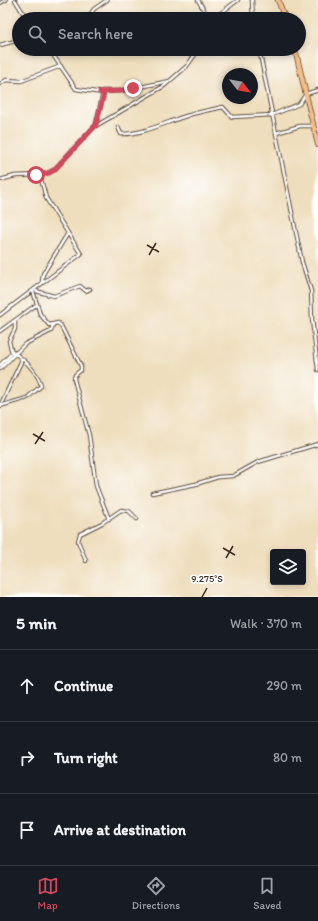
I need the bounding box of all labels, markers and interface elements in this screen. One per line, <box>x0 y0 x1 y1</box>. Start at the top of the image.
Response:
search box <box>12 12 306 56</box>
icon: search <box>26 23 48 45</box>
text: Search here <box>58 25 133 43</box>
north arrow <box>222 68 258 104</box>
route end <box>124 79 142 97</box>
route start <box>27 166 45 184</box>
map controls <box>270 549 306 585</box>
button: layers <box>270 549 306 585</box>
text: 9.275°S <box>191 572 223 585</box>
text: 5 min <box>16 613 56 633</box>
text: Walk · 370 m <box>230 616 302 631</box>
icon: ahead <box>16 675 38 697</box>
text: Continue <box>54 677 113 695</box>
text: 290 m <box>266 678 302 693</box>
icon: right <box>16 747 38 769</box>
text: Turn right <box>54 749 118 767</box>
text: 80 m <box>273 750 302 765</box>
icon: arrive <box>16 819 38 841</box>
text: Arrive at destination <box>54 821 186 839</box>
tab: Map <box>37 875 59 912</box>
tab: Directions <box>132 875 180 912</box>
tab: Saved <box>253 875 281 912</box>

